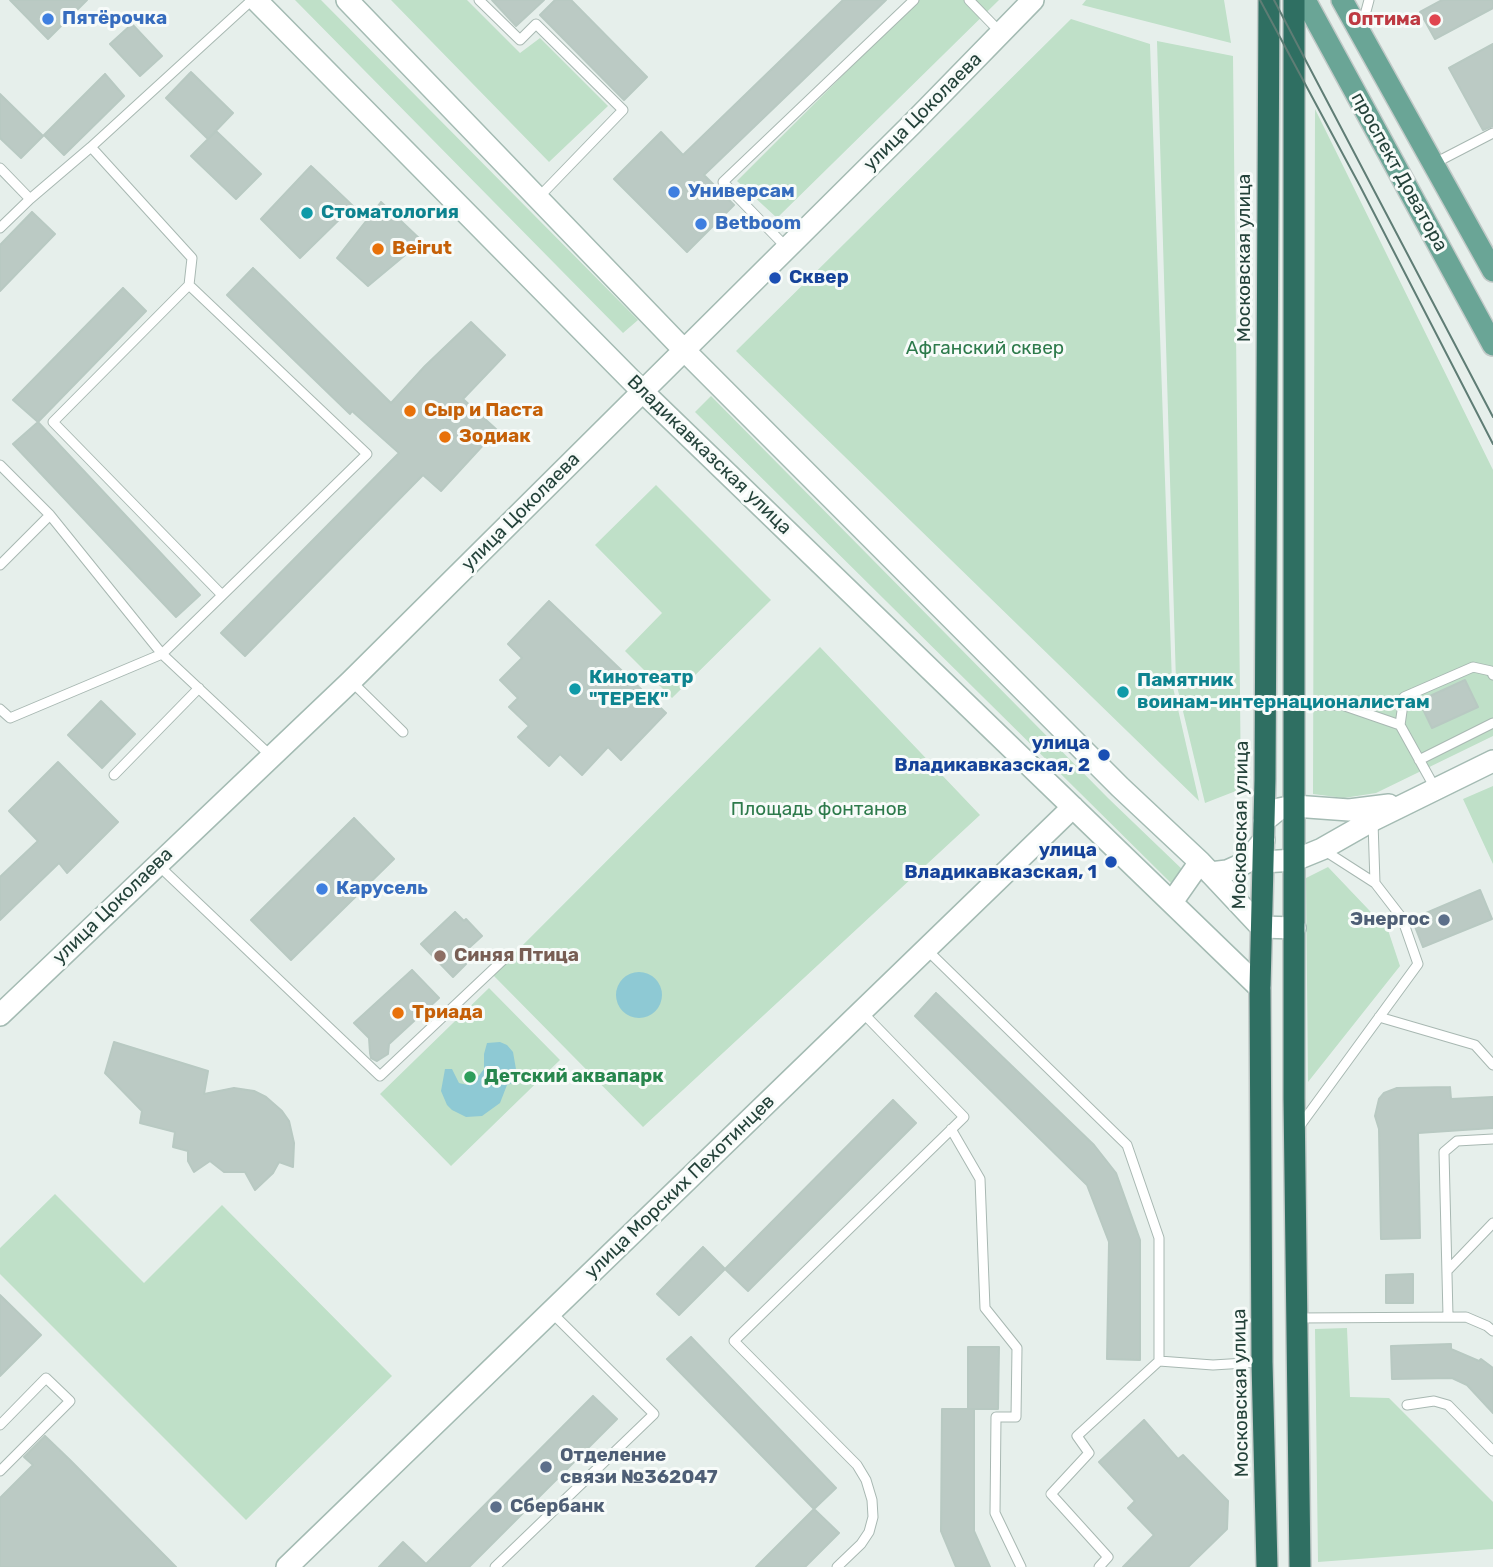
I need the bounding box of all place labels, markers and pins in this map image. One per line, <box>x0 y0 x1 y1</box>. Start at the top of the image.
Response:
place label: Пятёрочка <box>62 8 167 30</box>
place label: Оптима <box>1348 9 1421 31</box>
marker: Пятёрочка <box>40 11 56 27</box>
marker: Оптима <box>1427 12 1443 28</box>
place label: Универсам <box>688 181 795 203</box>
marker: Универсам <box>666 184 682 200</box>
place label: Стоматология <box>321 202 459 224</box>
marker: Стоматология <box>299 205 315 221</box>
place label: Betboom <box>715 213 801 235</box>
marker: Betboom <box>693 216 709 232</box>
place label: Beirut <box>392 238 452 260</box>
marker: Beirut <box>370 241 386 257</box>
place label: Сквер <box>789 267 849 289</box>
marker: Сквер <box>767 270 783 286</box>
place label: Сыр и Паста <box>424 400 543 422</box>
marker: Сыр и Паста <box>402 403 418 419</box>
place label: Зодиак <box>459 426 531 448</box>
marker: Зодиак <box>437 429 453 445</box>
place label: Кинотеатр "ТЕРЕК" <box>589 667 693 711</box>
place label: Памятник воинам-интернационалистам <box>1137 670 1430 714</box>
marker: Кинотеатр "ТЕРЕК" <box>567 681 583 697</box>
marker: Памятник воинам-интернационалистам <box>1115 684 1131 700</box>
place label: улица Владикавказская, 2 <box>894 733 1090 777</box>
marker: улица Владикавказская, 2 <box>1096 747 1112 763</box>
place label: улица Владикавказская, 1 <box>904 840 1097 884</box>
marker: улица Владикавказская, 1 <box>1103 854 1119 870</box>
place label: Карусель <box>336 878 428 900</box>
marker: Карусель <box>314 881 330 897</box>
place label: Энергос <box>1350 909 1430 931</box>
marker: Энергос <box>1436 912 1452 928</box>
place label: Синяя Птица <box>454 945 579 967</box>
marker: Синяя Птица <box>432 948 448 964</box>
place label: Триада <box>412 1002 483 1024</box>
marker: Триада <box>390 1005 406 1021</box>
place label: Детский аквапарк <box>484 1066 664 1088</box>
marker: Детский аквапарк <box>462 1069 478 1085</box>
place label: Отделение связи №362047 <box>560 1445 718 1489</box>
marker: Отделение связи №362047 <box>538 1459 554 1475</box>
place label: Сбербанк <box>510 1496 605 1518</box>
marker: Сбербанк <box>488 1499 504 1515</box>

